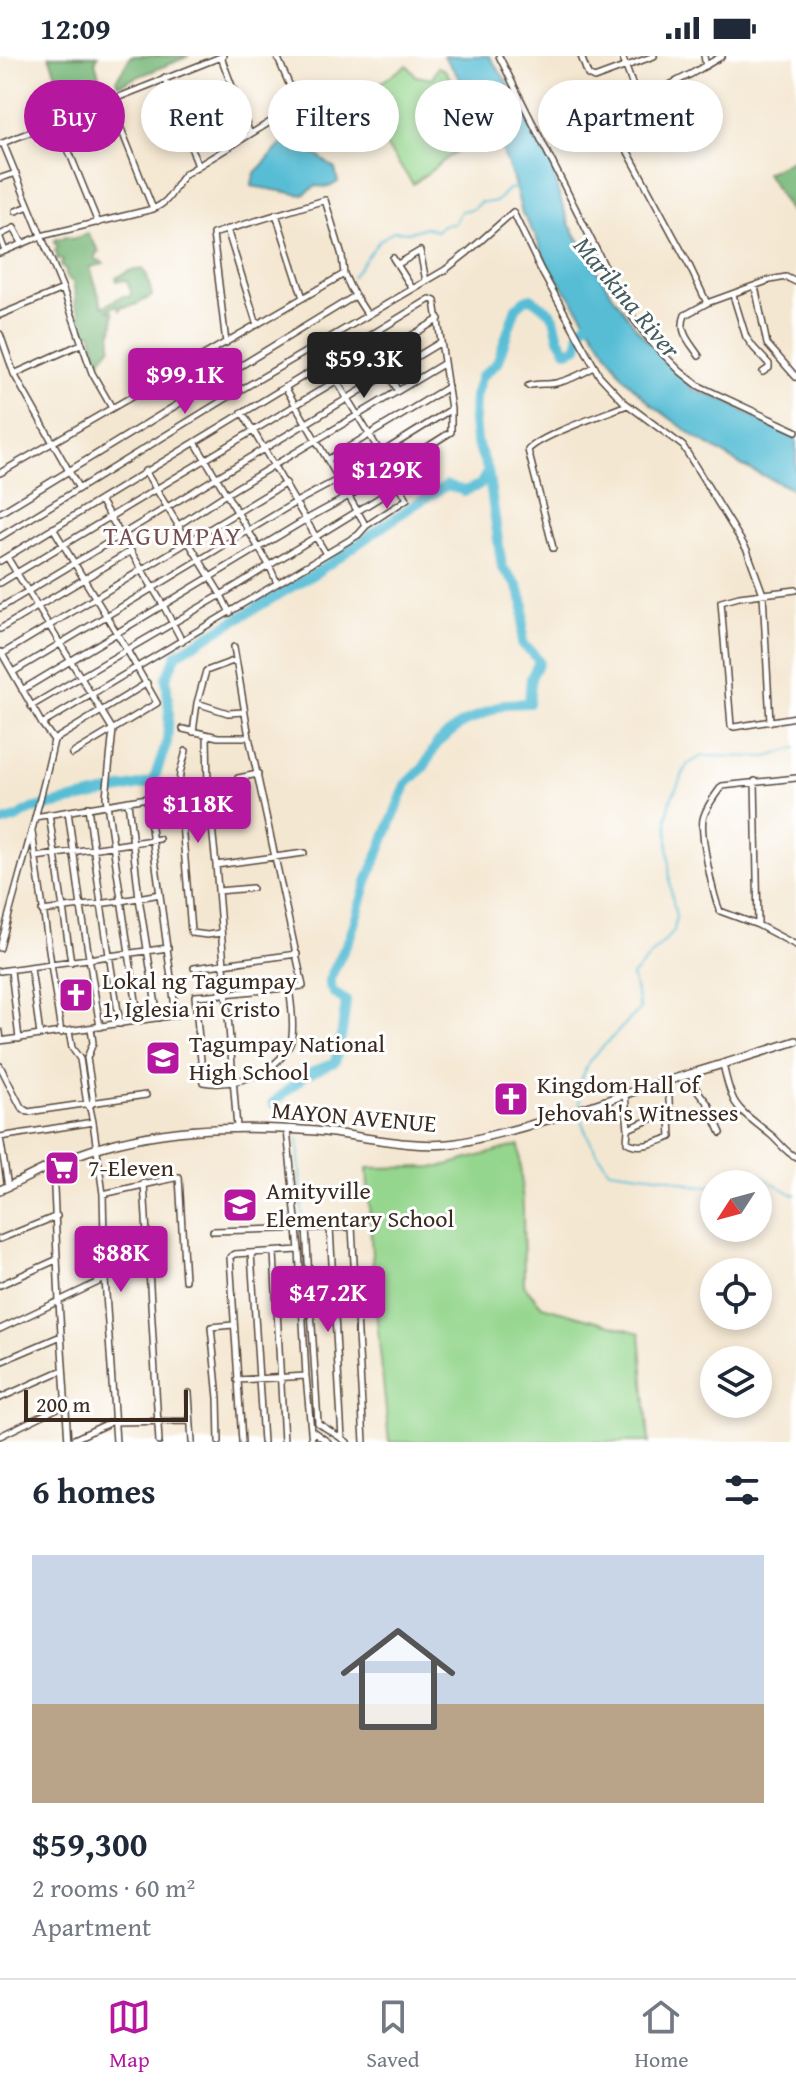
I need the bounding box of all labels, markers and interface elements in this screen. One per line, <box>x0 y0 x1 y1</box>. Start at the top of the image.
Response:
text: 12:09 <box>40 6 111 50</box>
chip: Buy <box>24 80 125 152</box>
chip: Rent <box>141 80 252 152</box>
chip: Filters <box>268 80 399 152</box>
chip: New <box>415 80 522 152</box>
chip: Apartment <box>538 80 723 152</box>
water label: Marikina River <box>565 227 691 367</box>
pin: $59.3K <box>299 332 429 400</box>
text: $59.3K <box>325 338 403 377</box>
pin: $99.1K <box>120 348 250 416</box>
text: $99.1K <box>146 354 224 393</box>
pin: $129K <box>331 443 443 511</box>
text: $129K <box>352 449 422 488</box>
district label: TAGUMPAY <box>103 516 243 555</box>
pin: $118K <box>142 777 254 845</box>
text: $118K <box>163 783 233 822</box>
place label: Lokal ng Tagumpay 1, Iglesia ni Cristo <box>102 963 297 1026</box>
church icon: Lokal ng Tagumpay 1, Iglesia ni Cristo <box>57 976 95 1014</box>
place label: Tagumpay National High School <box>189 1026 385 1089</box>
school or university icon: Tagumpay National High School <box>144 1039 182 1077</box>
place label: Kingdom Hall of Jehovah's Witnesses <box>534 1067 739 1130</box>
church icon: Kingdom Hall of Jehovah's Witnesses <box>492 1080 530 1118</box>
street label: MAYON AVENUE <box>270 1092 438 1141</box>
supermarket icon: 7-Eleven <box>43 1149 81 1187</box>
place label: 7-Eleven <box>88 1150 175 1185</box>
north arrow <box>700 1170 772 1242</box>
map controls <box>700 1170 772 1418</box>
place label: Amityville Elementary School <box>266 1173 454 1236</box>
school or university icon: Amityville Elementary School <box>221 1186 259 1224</box>
pin: $88K <box>74 1226 168 1294</box>
text: $88K <box>93 1232 149 1271</box>
button: locate <box>700 1258 772 1330</box>
pin: $47.2K <box>263 1266 393 1334</box>
text: $47.2K <box>289 1272 367 1311</box>
button: layers <box>700 1346 772 1418</box>
scale bar <box>24 1386 188 1422</box>
text: 200 m <box>36 1388 91 1420</box>
text: 6 homes <box>32 1466 156 1515</box>
icon: filters <box>720 1468 764 1512</box>
icon: home <box>326 1607 470 1751</box>
text: $59,300 <box>32 1819 147 1868</box>
text: 2 rooms · 60 m² <box>32 1868 195 1907</box>
text: Apartment <box>32 1907 151 1946</box>
tab: Map <box>107 1995 151 2075</box>
tab: Saved <box>366 1995 420 2075</box>
tab: Home <box>634 1995 689 2075</box>

